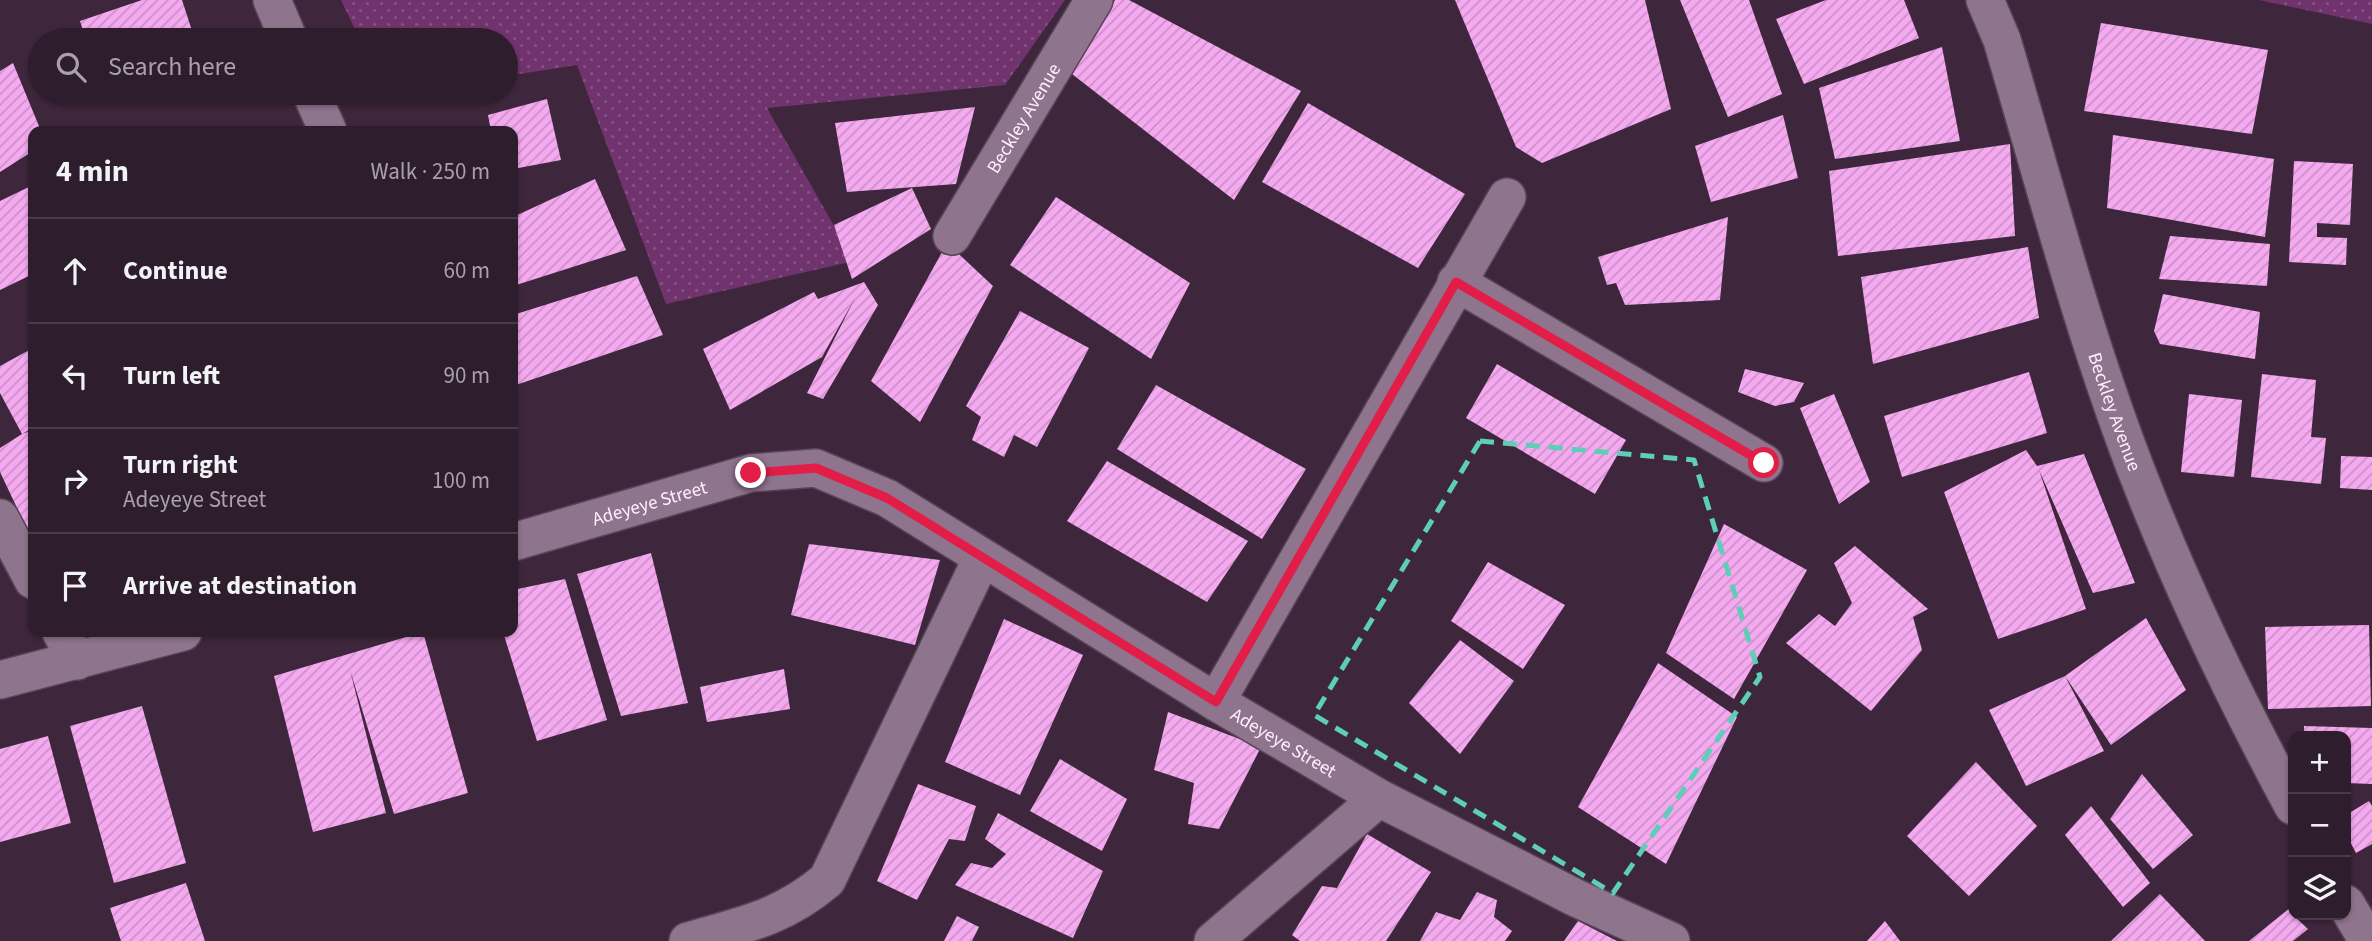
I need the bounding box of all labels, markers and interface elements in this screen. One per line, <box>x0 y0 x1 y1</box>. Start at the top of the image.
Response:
search box <box>28 28 518 105</box>
icon: search <box>52 48 90 86</box>
text: Search here <box>108 48 236 85</box>
street label: Beckley Avenue <box>981 58 1068 179</box>
text: 4 min <box>56 150 129 193</box>
text: Walk · 250 m <box>371 155 490 188</box>
icon: ahead <box>56 252 94 290</box>
text: Continue <box>123 252 228 289</box>
text: 60 m <box>443 254 490 287</box>
street label: Beckley Avenue <box>2080 349 2147 476</box>
icon: left <box>56 357 94 395</box>
text: Turn left <box>123 357 220 394</box>
text: 90 m <box>443 359 490 392</box>
text: Turn right <box>123 446 238 483</box>
route start <box>1748 447 1779 478</box>
route end <box>735 457 766 488</box>
icon: right <box>56 462 94 500</box>
text: 100 m <box>432 464 490 497</box>
street label: Adeyeye Street <box>589 474 711 533</box>
text: Adeyeye Street <box>123 483 266 516</box>
icon: arrive <box>56 567 94 605</box>
text: Arrive at destination <box>123 567 357 604</box>
street label: Adeyeye Street <box>1225 702 1342 785</box>
map controls <box>2288 731 2351 920</box>
button: + <box>2288 731 2351 794</box>
button: − <box>2288 794 2351 857</box>
button: layers <box>2288 857 2351 920</box>

